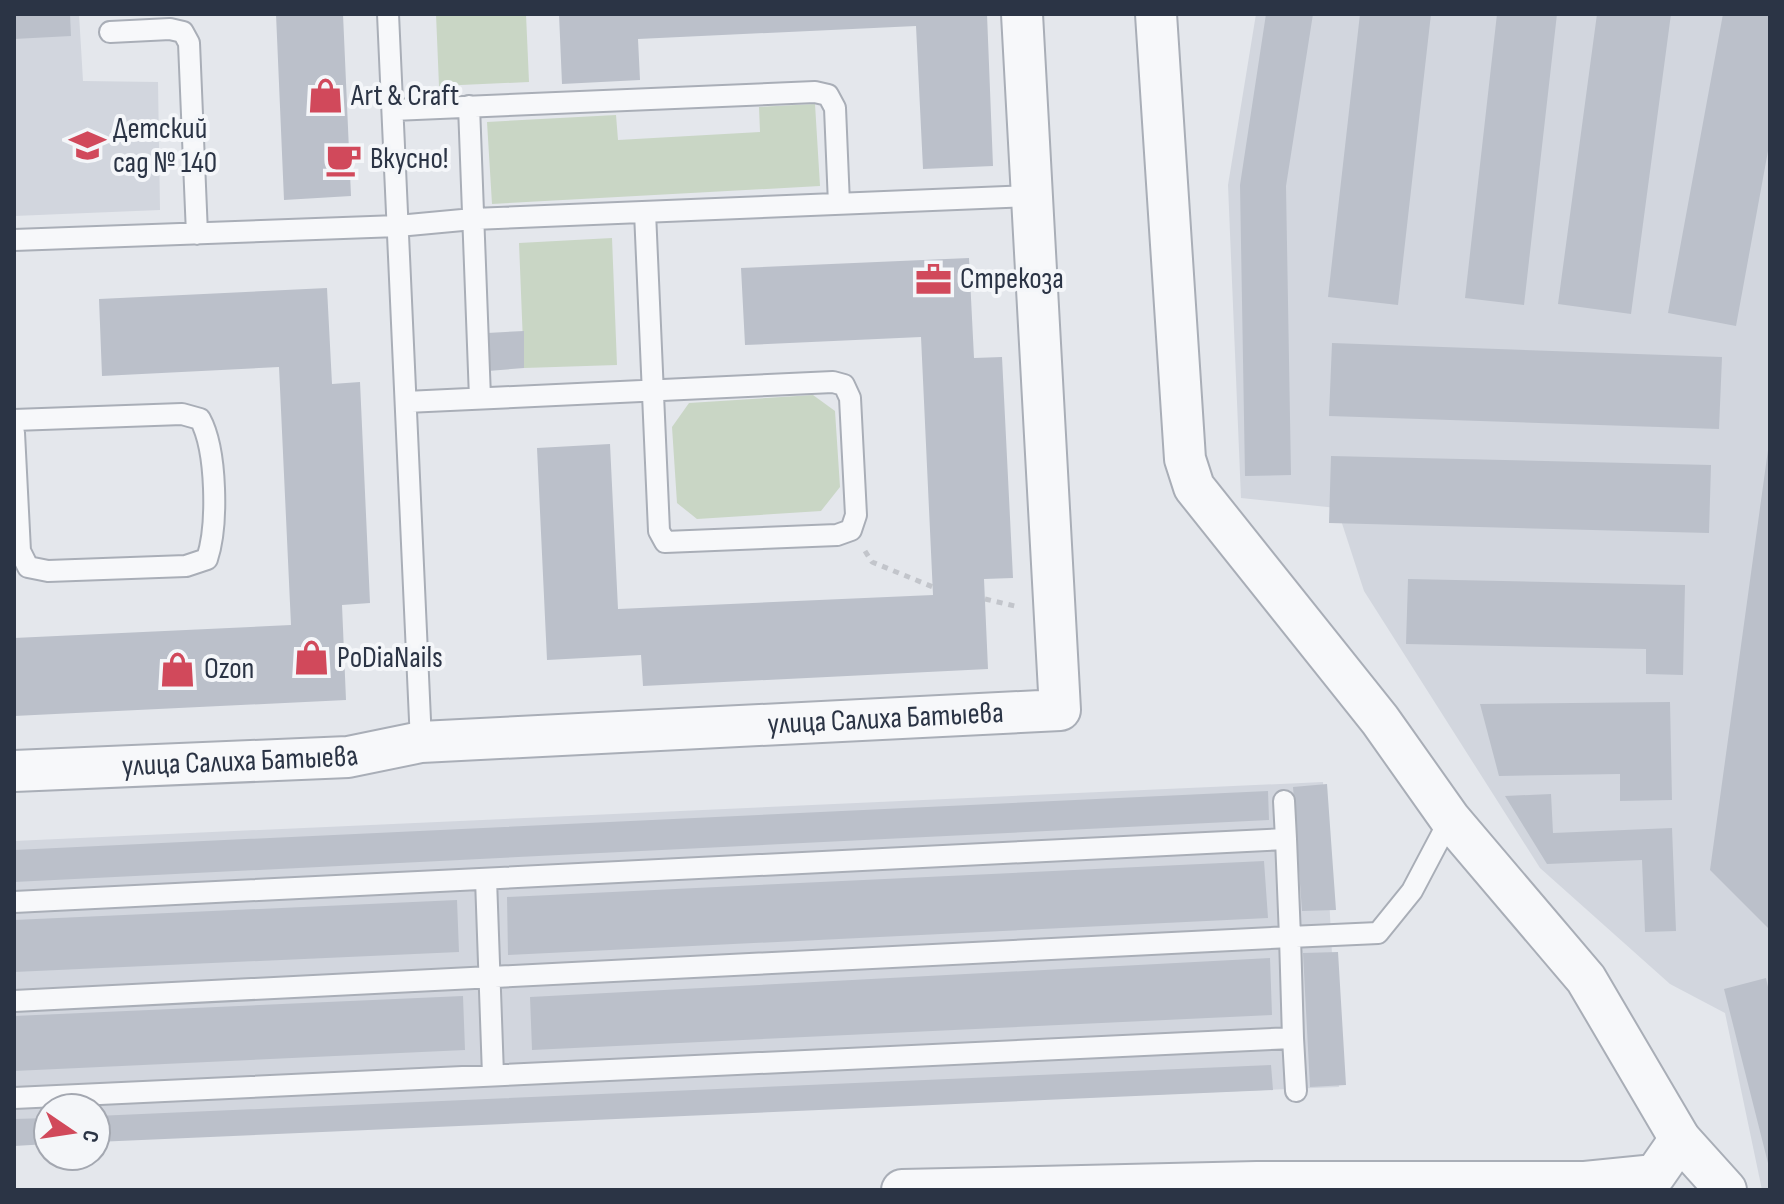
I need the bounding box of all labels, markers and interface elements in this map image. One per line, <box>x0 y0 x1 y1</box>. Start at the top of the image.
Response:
shop icon: Art & Craft <box>306 77 344 115</box>
place label: Art & Craft <box>350 78 459 114</box>
place label: Детский сад № 140 <box>113 111 217 181</box>
school or university icon: Детский сад № 140 <box>68 127 106 165</box>
cafe icon: Вкусно! <box>325 140 363 178</box>
place label: Вкусно! <box>370 141 449 177</box>
office icon: Стрекоза <box>915 260 953 298</box>
place label: Стрекоза <box>960 261 1064 297</box>
shop icon: PoDiaNails <box>292 639 330 677</box>
place label: PoDiaNails <box>337 640 443 676</box>
shop icon: Ozon <box>159 650 197 688</box>
place label: Ozon <box>204 651 254 687</box>
street label: улица Салиха Батыева <box>767 695 1004 743</box>
street label: улица Салиха Батыева <box>121 737 361 784</box>
north arrow <box>32 1092 112 1172</box>
text: С <box>76 1128 104 1145</box>

